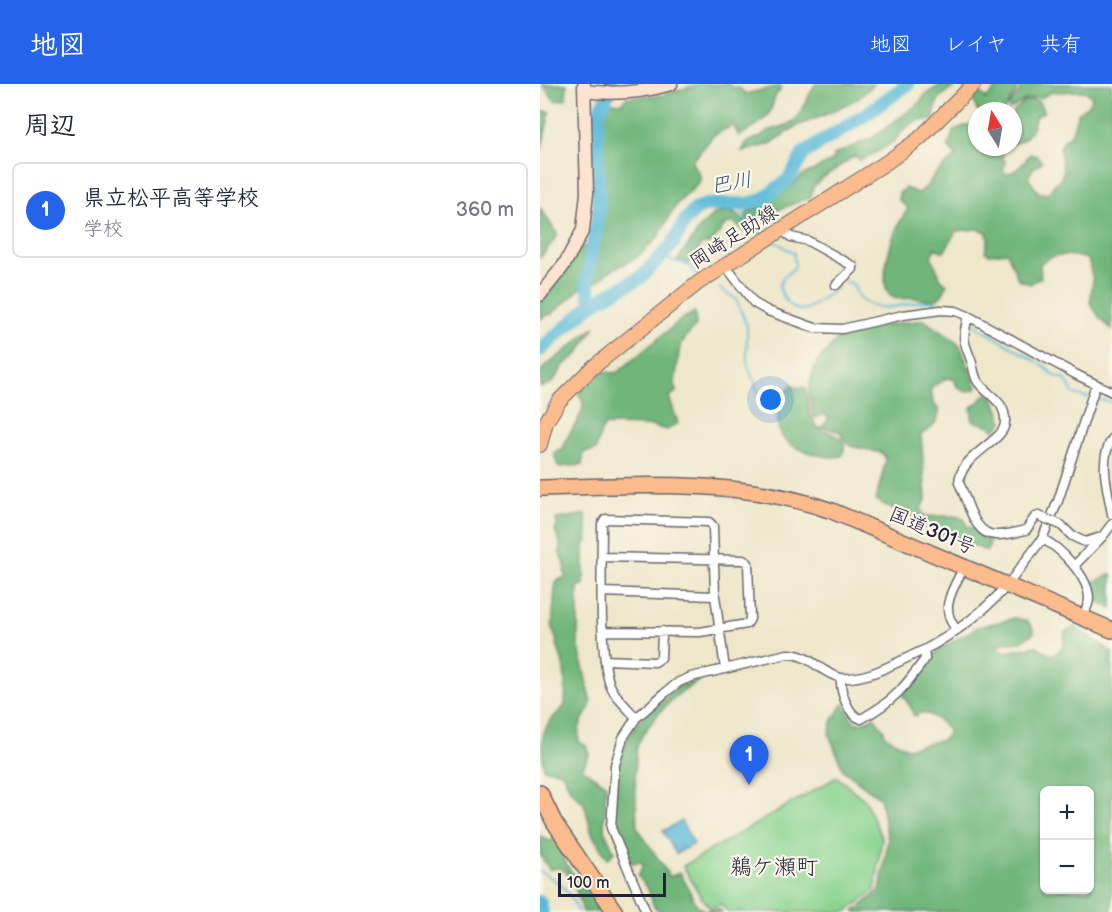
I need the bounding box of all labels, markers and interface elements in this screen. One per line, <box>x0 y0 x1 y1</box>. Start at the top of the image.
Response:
text: 地図 <box>30 29 86 62</box>
text: 地図 <box>870 32 912 57</box>
text: レイヤ <box>945 32 1007 57</box>
text: 共有 <box>1040 32 1082 57</box>
north arrow <box>968 102 1022 156</box>
text: 周辺 <box>24 111 76 142</box>
water label: 巴川 <box>708 167 754 199</box>
text: 県立松平高等学校 <box>83 185 259 212</box>
text: 1 <box>41 198 50 222</box>
text: 360 m <box>456 198 514 222</box>
street label: 岡崎足助線 <box>686 200 782 274</box>
text: 学校 <box>83 217 123 241</box>
your location <box>756 385 785 414</box>
street label: 国道301号 <box>885 502 979 560</box>
pin: 1 <box>730 736 768 785</box>
map controls <box>1040 786 1094 894</box>
button: + <box>1040 786 1094 840</box>
button: − <box>1040 840 1094 894</box>
district label: 鵜ケ瀬町 <box>730 854 818 881</box>
scale bar <box>558 870 666 898</box>
text: 100 m <box>567 874 610 893</box>

